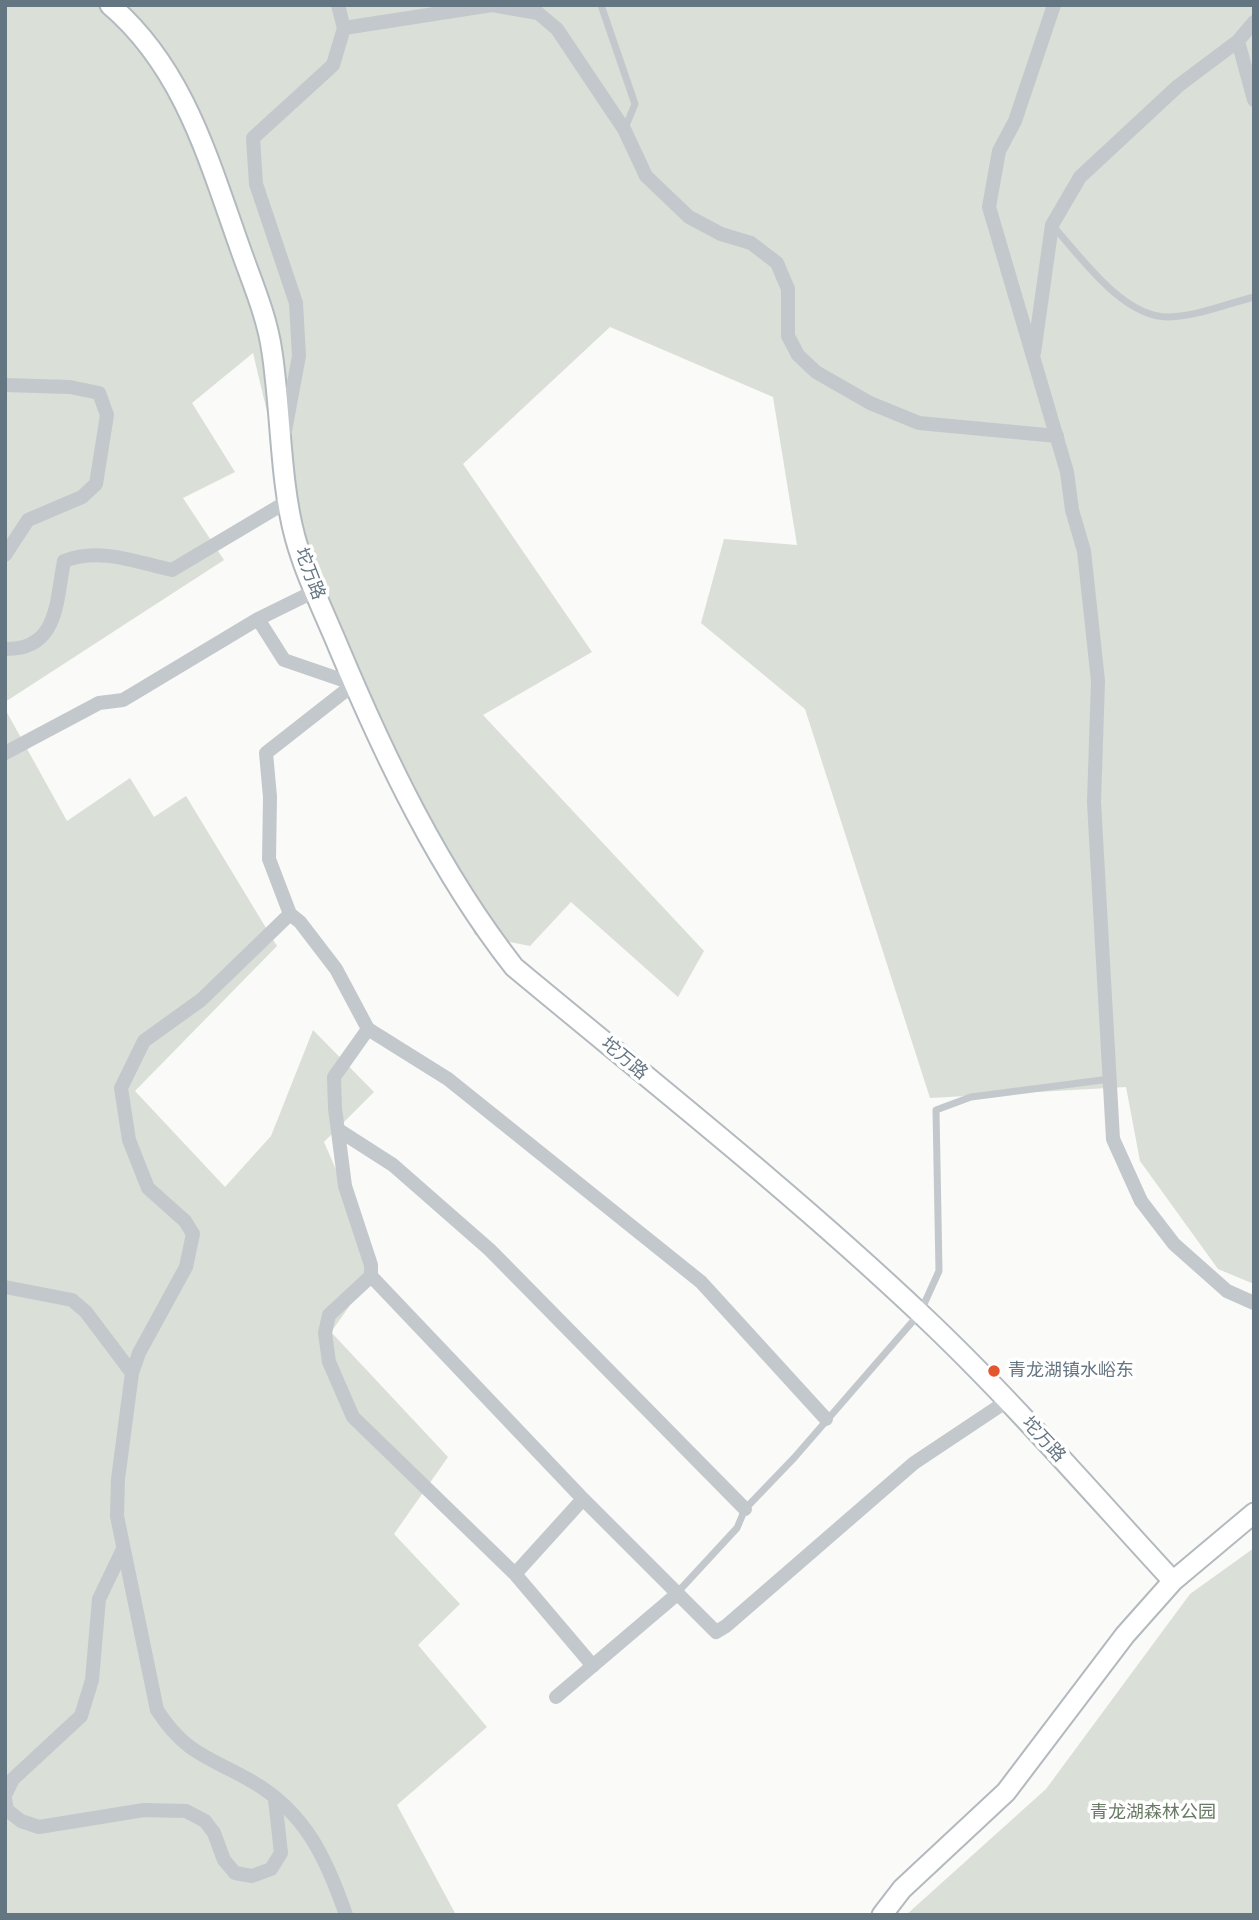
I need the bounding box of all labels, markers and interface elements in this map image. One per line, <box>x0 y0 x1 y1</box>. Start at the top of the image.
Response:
street label: 坨万路 <box>289 545 329 603</box>
street label: 坨万路 <box>596 1033 652 1085</box>
place label: 青龙湖镇水峪东 <box>1008 1360 1134 1382</box>
marker: 青龙湖镇水峪东 <box>986 1363 1002 1379</box>
street label: 坨万路 <box>1017 1413 1069 1467</box>
park label: 青龙湖森林公园 <box>1090 1802 1216 1824</box>

